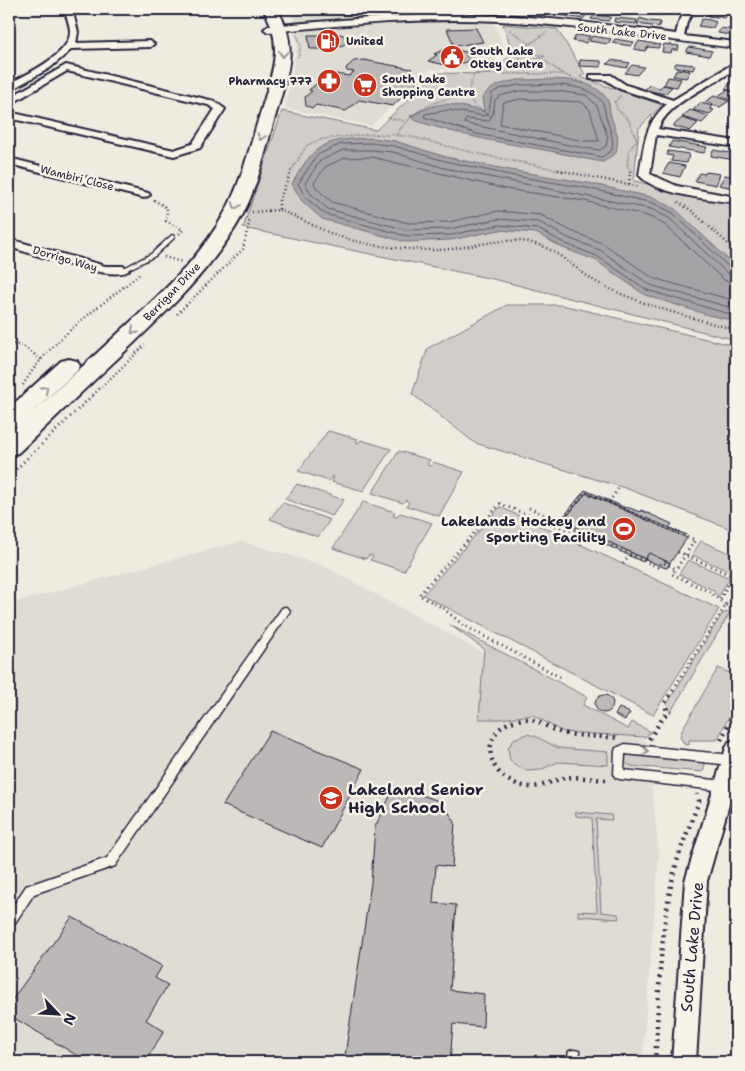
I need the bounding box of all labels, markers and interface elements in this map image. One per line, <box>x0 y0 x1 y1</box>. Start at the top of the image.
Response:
street label: South Lake Drive <box>577 20 667 44</box>
fuel station icon: United <box>315 28 341 54</box>
place label: United <box>346 34 384 49</box>
public building icon: South Lake Ottey Centre <box>439 44 465 70</box>
place label: South Lake Ottey Centre <box>470 44 544 72</box>
one-way arrow <box>278 50 289 58</box>
pharmacy icon: Pharmacy 777 <box>316 68 342 94</box>
supermarket icon: South Lake Shopping Centre <box>352 72 378 98</box>
place label: South Lake Shopping Centre <box>382 72 476 100</box>
place label: Pharmacy 777 <box>228 74 312 89</box>
one-way arrow <box>256 132 266 140</box>
street label: Wambiri Close <box>39 162 115 194</box>
one-way arrow <box>232 201 242 210</box>
street label: Dorrigo Way <box>31 243 99 275</box>
street label: Berrigan Drive <box>140 259 204 325</box>
one-way arrow <box>131 325 140 334</box>
one-way arrow <box>39 385 48 394</box>
place label: Lakelands Hockey and Sporting Facility <box>441 512 606 546</box>
sports icon: Lakelands Hockey and Sporting Facility <box>611 516 637 542</box>
one-way arrow <box>641 745 649 756</box>
place label: Lakeland Senior High School <box>348 779 484 818</box>
school or university icon: Lakeland Senior High School <box>318 785 344 811</box>
street label: South Lake Drive <box>676 881 708 1013</box>
north arrow <box>32 988 82 1038</box>
text: N <box>59 1011 80 1028</box>

